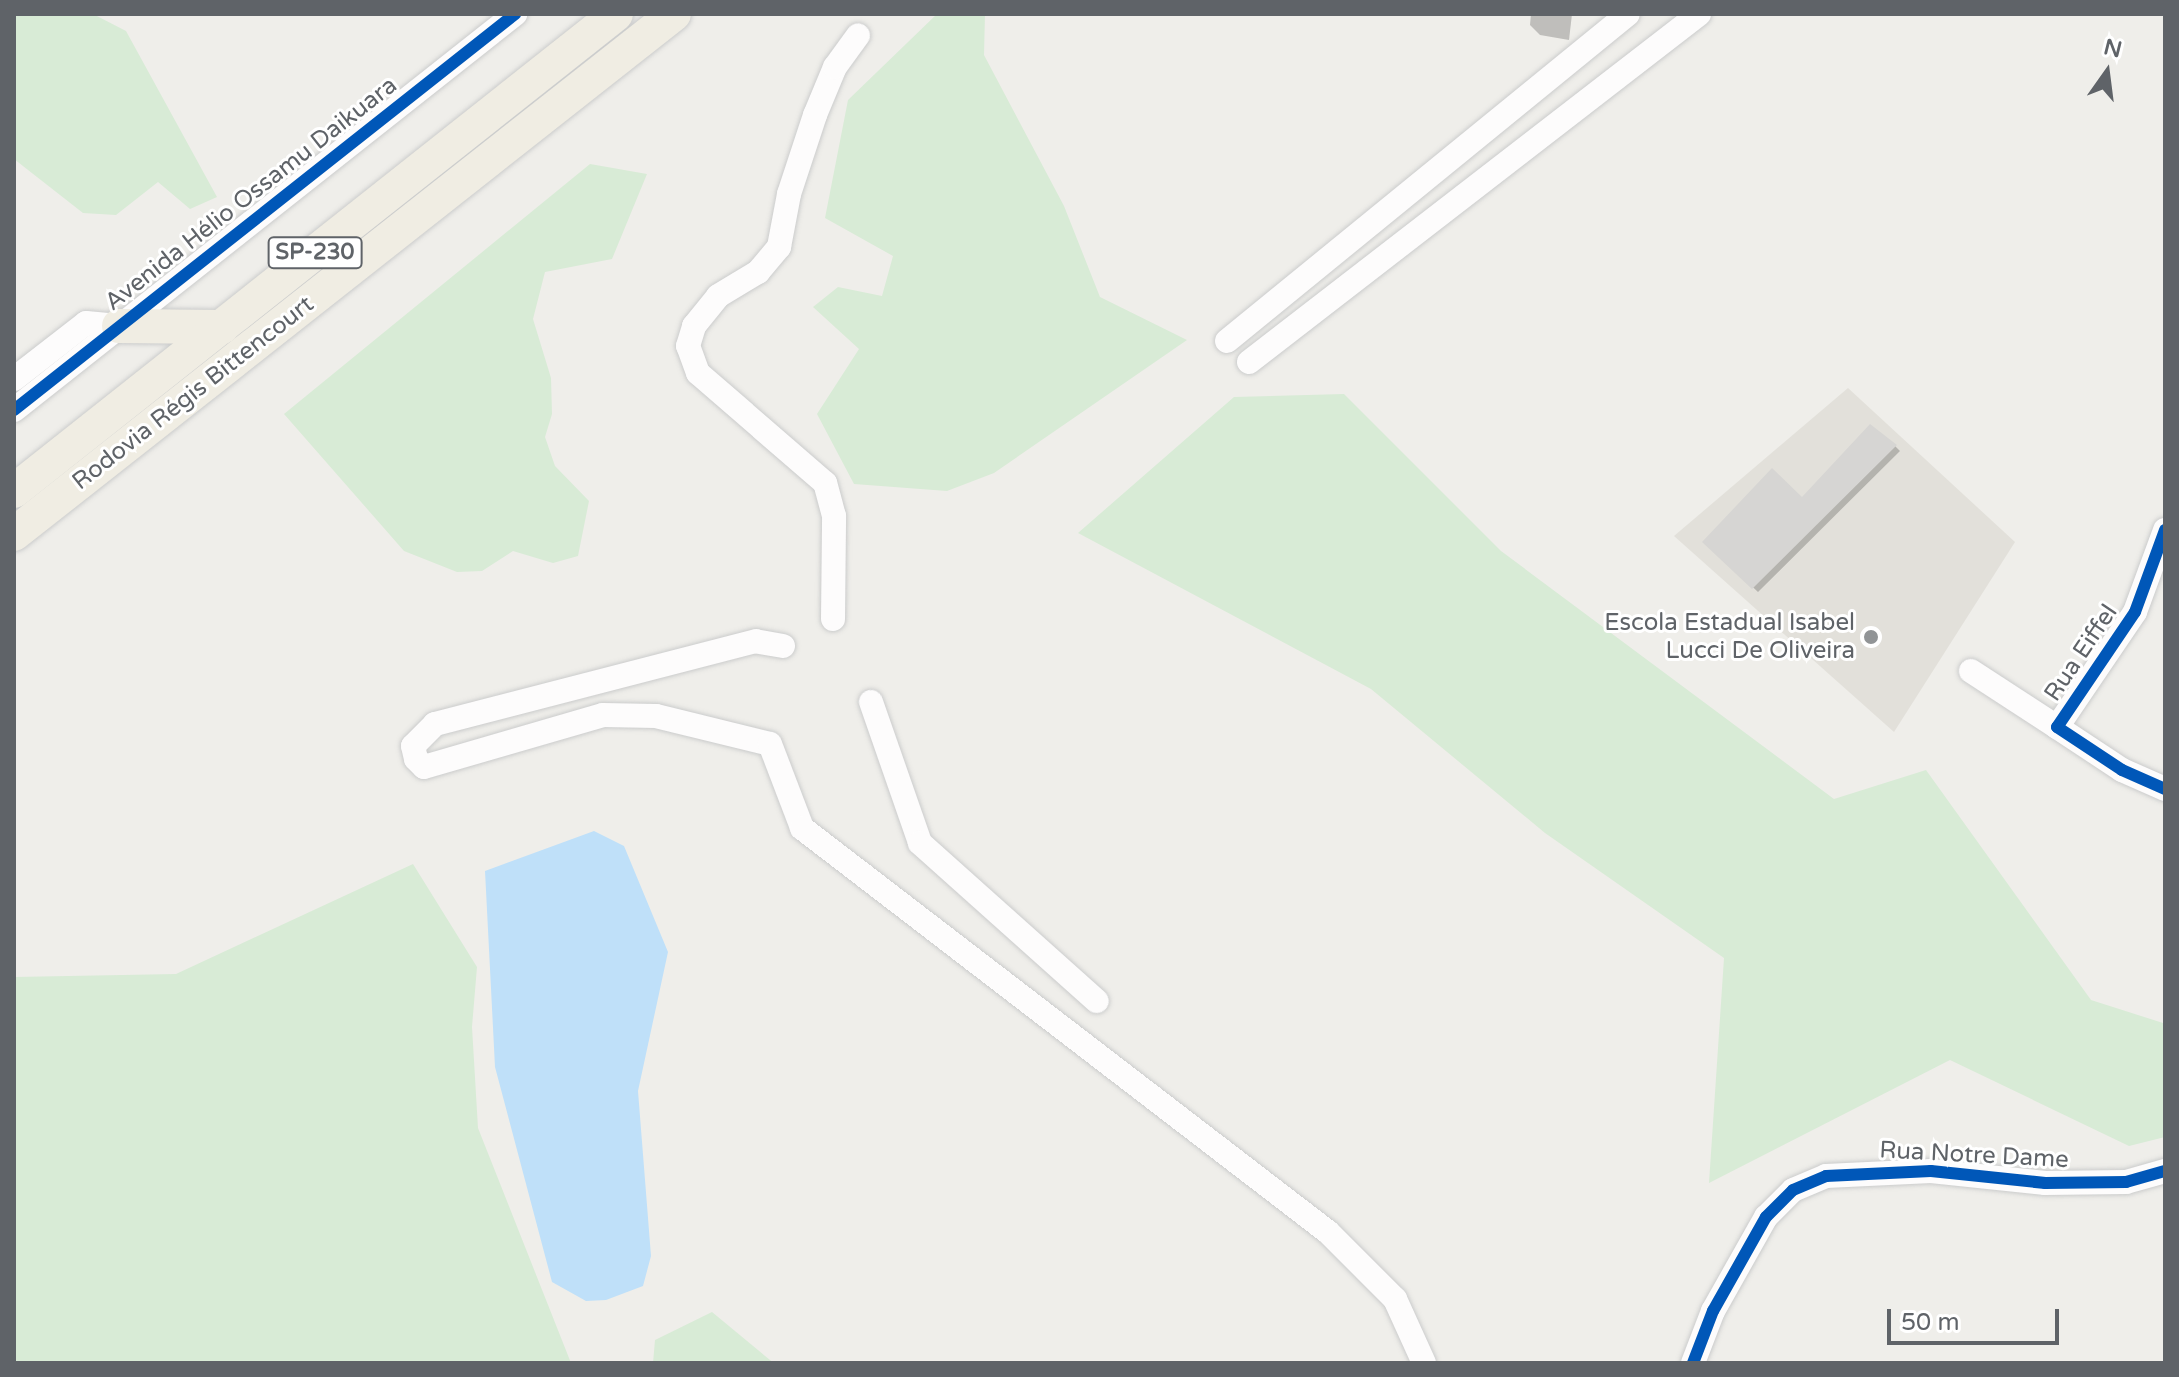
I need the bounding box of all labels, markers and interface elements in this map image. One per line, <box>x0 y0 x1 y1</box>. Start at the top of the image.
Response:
north arrow <box>2067 32 2147 112</box>
text: N <box>2101 34 2125 63</box>
street label: Avenida Hélio Ossamu Daikuara <box>99 71 403 317</box>
road number: SP-230 <box>267 235 363 271</box>
street label: Rodovia Régis Bittencourt <box>67 290 319 496</box>
street label: Rua Eiffel <box>2038 599 2124 707</box>
place label: Escola Estadual Isabel Lucci De Oliveira <box>1604 609 1855 665</box>
marker: Escola Estadual Isabel Lucci De Oliveira <box>1862 628 1880 646</box>
street label: Rua Notre Dame <box>1879 1136 2069 1174</box>
scale bar <box>1891 1293 2063 1343</box>
text: 50 m <box>1901 1308 1959 1337</box>

